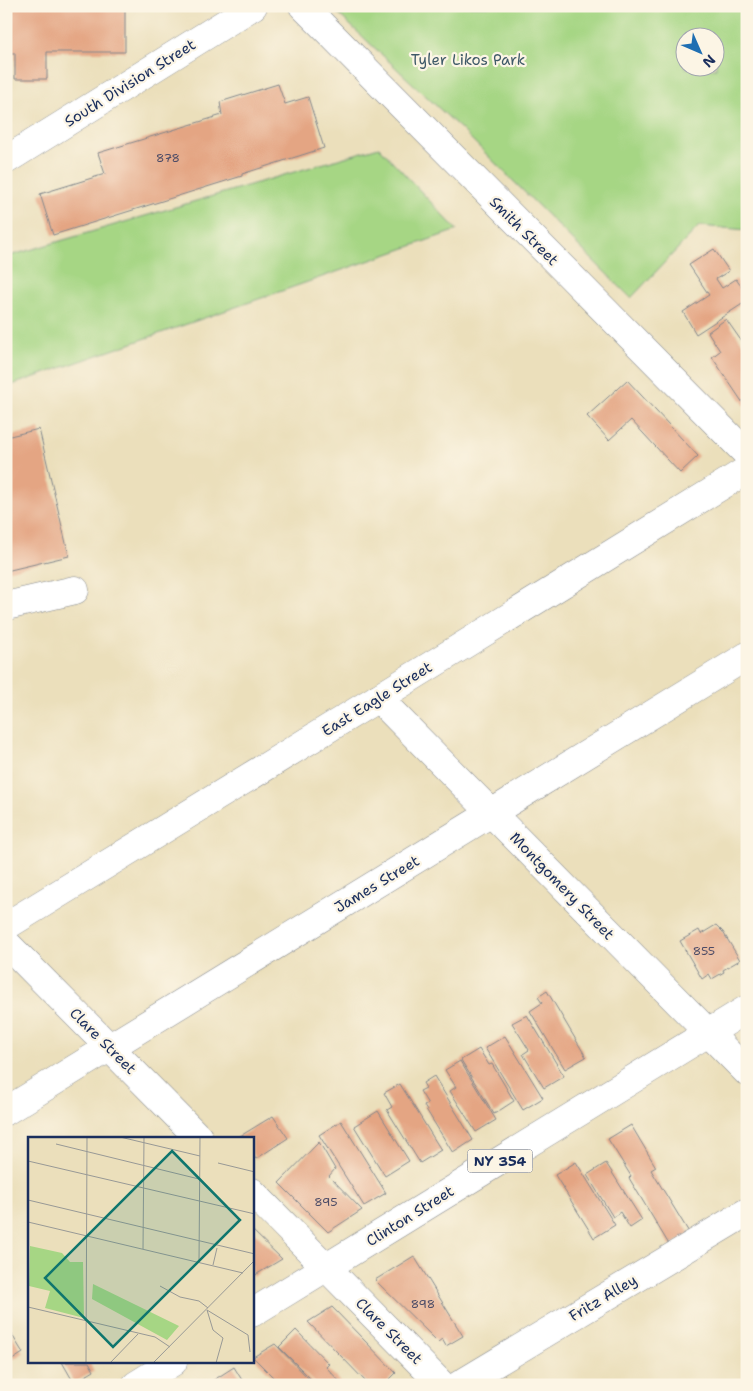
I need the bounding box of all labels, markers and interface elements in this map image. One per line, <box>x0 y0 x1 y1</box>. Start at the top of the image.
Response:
north arrow <box>676 28 726 78</box>
street label: South Division Street <box>61 34 199 132</box>
park label: Tyler Likos Park <box>411 50 525 70</box>
text: N <box>699 51 719 71</box>
house number: 878 <box>156 150 180 166</box>
street label: Smith Street <box>485 192 563 270</box>
street label: East Eagle Street <box>318 657 436 741</box>
street label: Montgomery Street <box>505 828 619 944</box>
street label: James Street <box>331 851 423 917</box>
house number: 855 <box>693 943 715 959</box>
street label: Clare Street <box>65 1003 141 1079</box>
inset map <box>28 1137 254 1364</box>
road number: NY 354 <box>468 1150 532 1172</box>
street label: Clinton Street <box>362 1181 458 1251</box>
house number: 895 <box>314 1194 338 1210</box>
street label: Fritz Alley <box>565 1270 641 1326</box>
street label: Clare Street <box>351 1293 427 1369</box>
house number: 898 <box>411 1296 435 1312</box>

